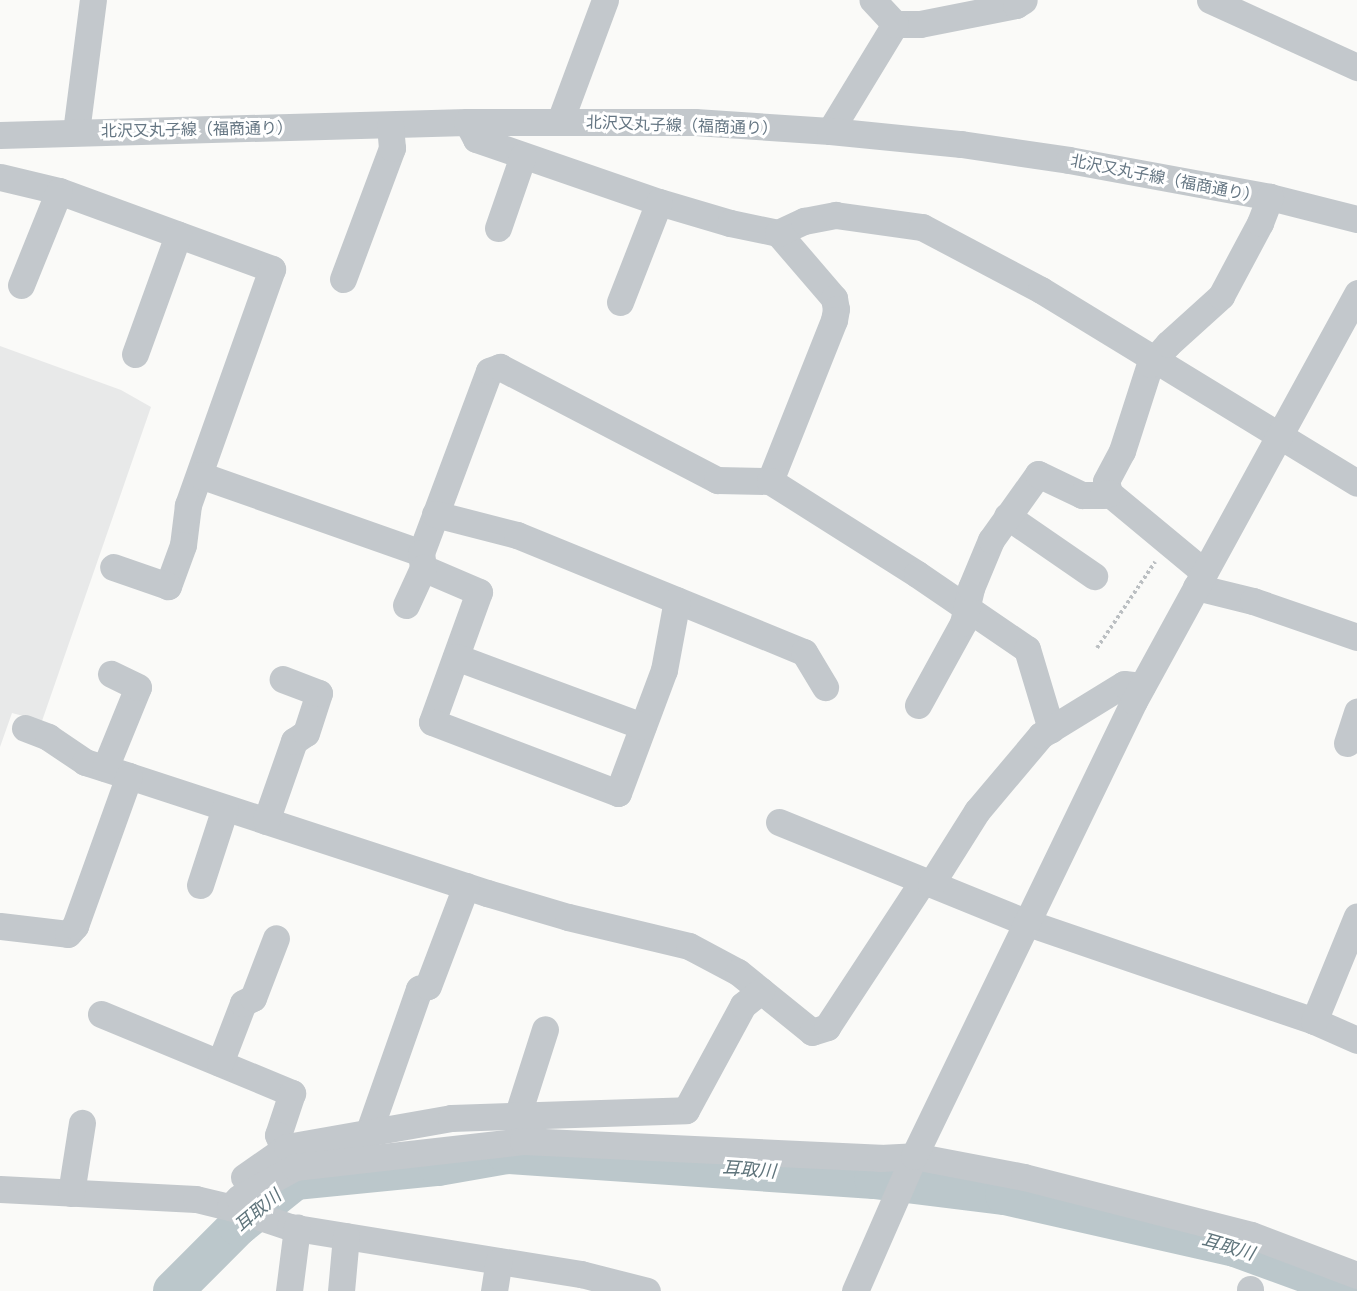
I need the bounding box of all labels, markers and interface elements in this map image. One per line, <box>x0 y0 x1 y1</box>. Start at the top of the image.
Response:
street label: 北沢又丸子線（福商通り） <box>586 112 778 138</box>
street label: 北沢又丸子線（福商通り） <box>101 118 293 140</box>
street label: 北沢又丸子線（福商通り） <box>1069 150 1261 206</box>
water label: 耳取川 <box>721 1157 777 1183</box>
water label: 耳取川 <box>230 1185 286 1237</box>
water label: 耳取川 <box>1199 1229 1257 1265</box>

